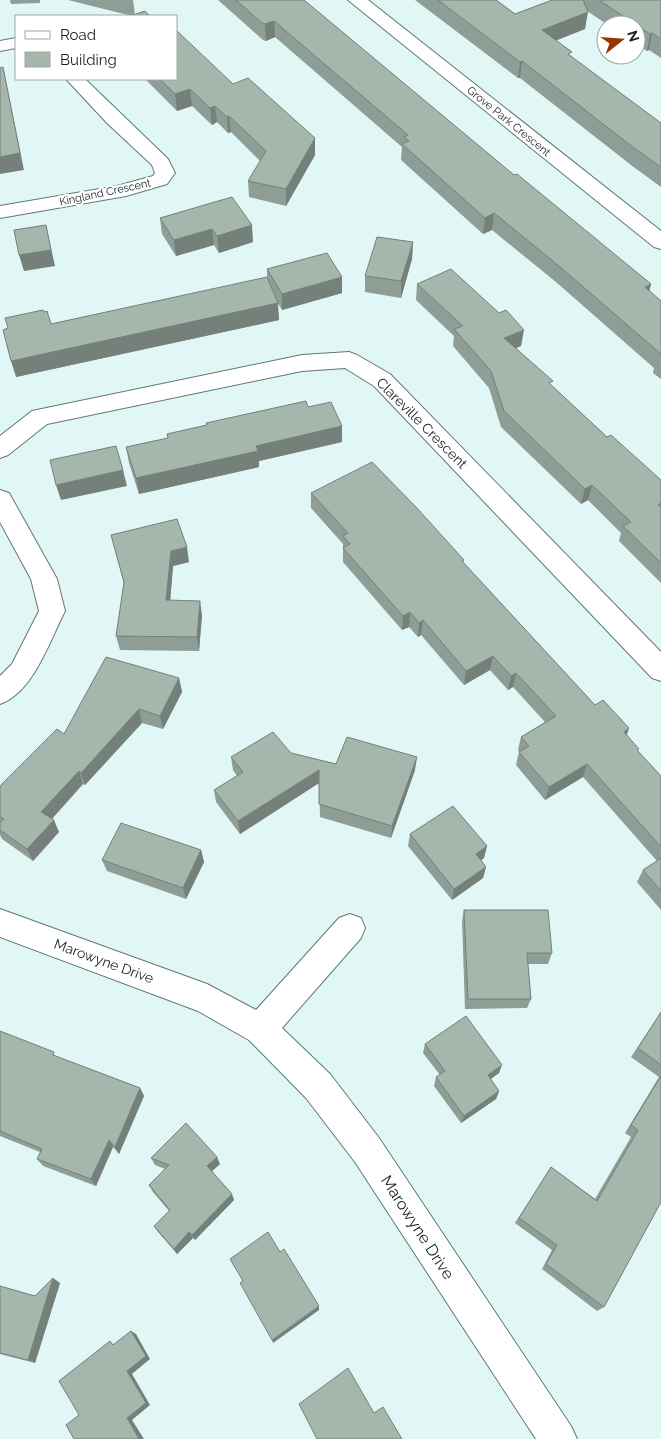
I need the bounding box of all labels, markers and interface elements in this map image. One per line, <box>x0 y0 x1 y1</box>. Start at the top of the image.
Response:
legend <box>15 15 178 80</box>
north arrow <box>596 15 646 65</box>
text: Road <box>60 26 96 44</box>
text: N <box>624 29 643 44</box>
text: Building <box>60 51 117 69</box>
street label: Grove Park Crescent <box>464 84 553 159</box>
street label: Kingland Crescent <box>58 176 152 209</box>
street label: Clareville Crescent <box>373 374 471 472</box>
street label: Marowyne Drive <box>52 936 156 986</box>
street label: Marowyne Drive <box>377 1172 458 1283</box>

